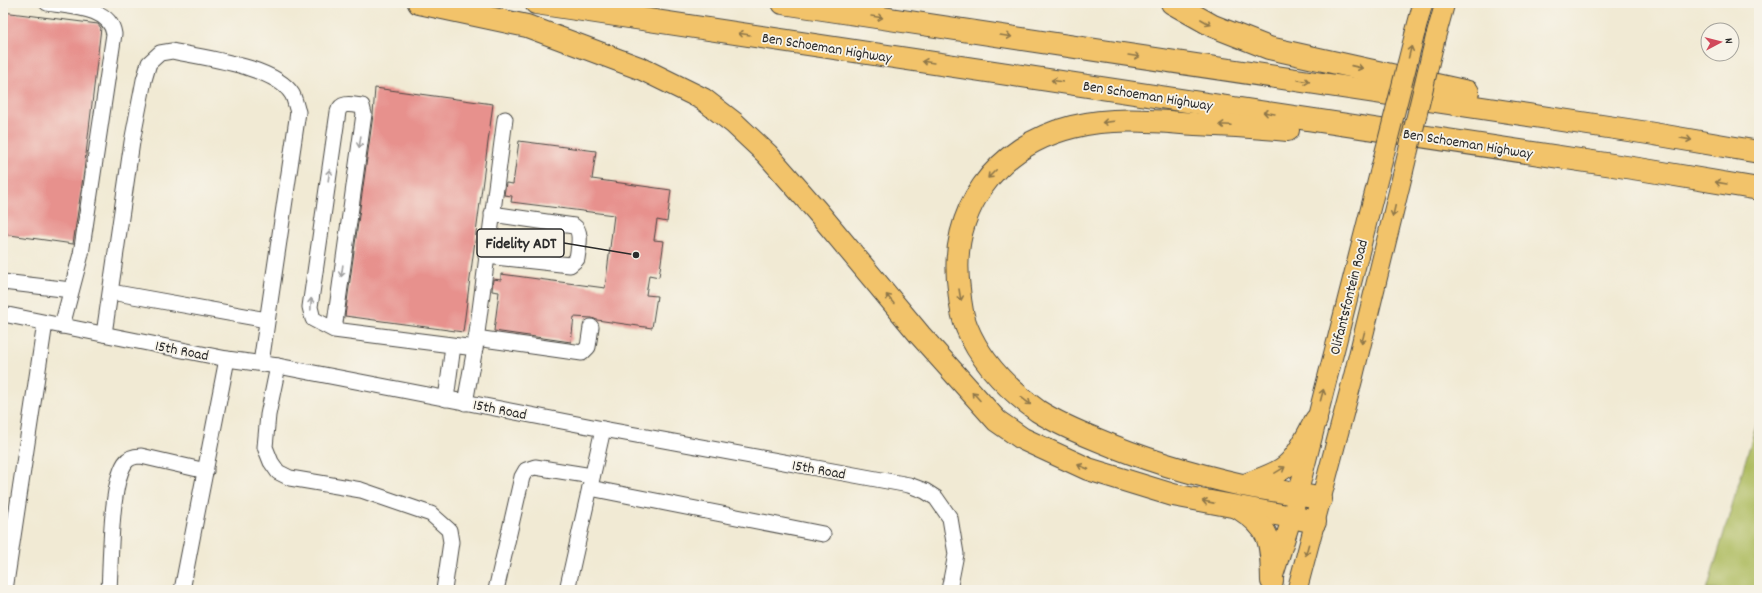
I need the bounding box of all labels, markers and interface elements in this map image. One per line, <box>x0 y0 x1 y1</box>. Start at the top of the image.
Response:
one-way arrow <box>870 13 883 21</box>
one-way arrow <box>1200 19 1212 27</box>
north arrow <box>1700 22 1740 62</box>
street label: Ben Schoeman Highway <box>760 28 894 70</box>
one-way arrow <box>738 30 751 38</box>
one-way arrow <box>999 32 1012 40</box>
text: N <box>1720 37 1736 45</box>
one-way arrow <box>1407 46 1415 59</box>
one-way arrow <box>1127 52 1140 60</box>
one-way arrow <box>922 58 935 66</box>
one-way arrow <box>1350 64 1363 72</box>
street label: Ben Schoeman Highway <box>1081 76 1215 118</box>
one-way arrow <box>1051 77 1064 85</box>
one-way arrow <box>1297 77 1310 85</box>
one-way arrow <box>1262 109 1275 117</box>
one-way arrow <box>1102 118 1115 126</box>
one-way arrow <box>1219 122 1232 129</box>
street label: Ben Schoeman Highway <box>1401 124 1535 166</box>
one-way arrow <box>356 135 364 148</box>
one-way arrow <box>1680 135 1693 143</box>
one-way arrow <box>325 169 333 182</box>
one-way arrow <box>987 169 997 179</box>
one-way arrow <box>1714 179 1727 187</box>
one-way arrow <box>1390 204 1398 217</box>
callout: Fidelity ADT <box>477 229 564 257</box>
text: Fidelity ADT <box>486 233 557 256</box>
street label: Olifantsfontein Road <box>1325 237 1375 357</box>
one-way arrow <box>338 264 346 277</box>
one-way arrow <box>956 288 964 301</box>
one-way arrow <box>885 293 894 304</box>
one-way arrow <box>307 298 315 311</box>
one-way arrow <box>1359 331 1367 344</box>
street label: 15th Road <box>153 336 210 368</box>
one-way arrow <box>1319 389 1327 402</box>
one-way arrow <box>971 391 980 401</box>
street label: 15th Road <box>471 395 528 427</box>
one-way arrow <box>1021 397 1032 406</box>
street label: 15th Road <box>790 455 847 487</box>
one-way arrow <box>1077 462 1089 470</box>
one-way arrow <box>1274 465 1286 473</box>
one-way arrow <box>1202 497 1215 505</box>
one-way arrow <box>1303 543 1310 556</box>

